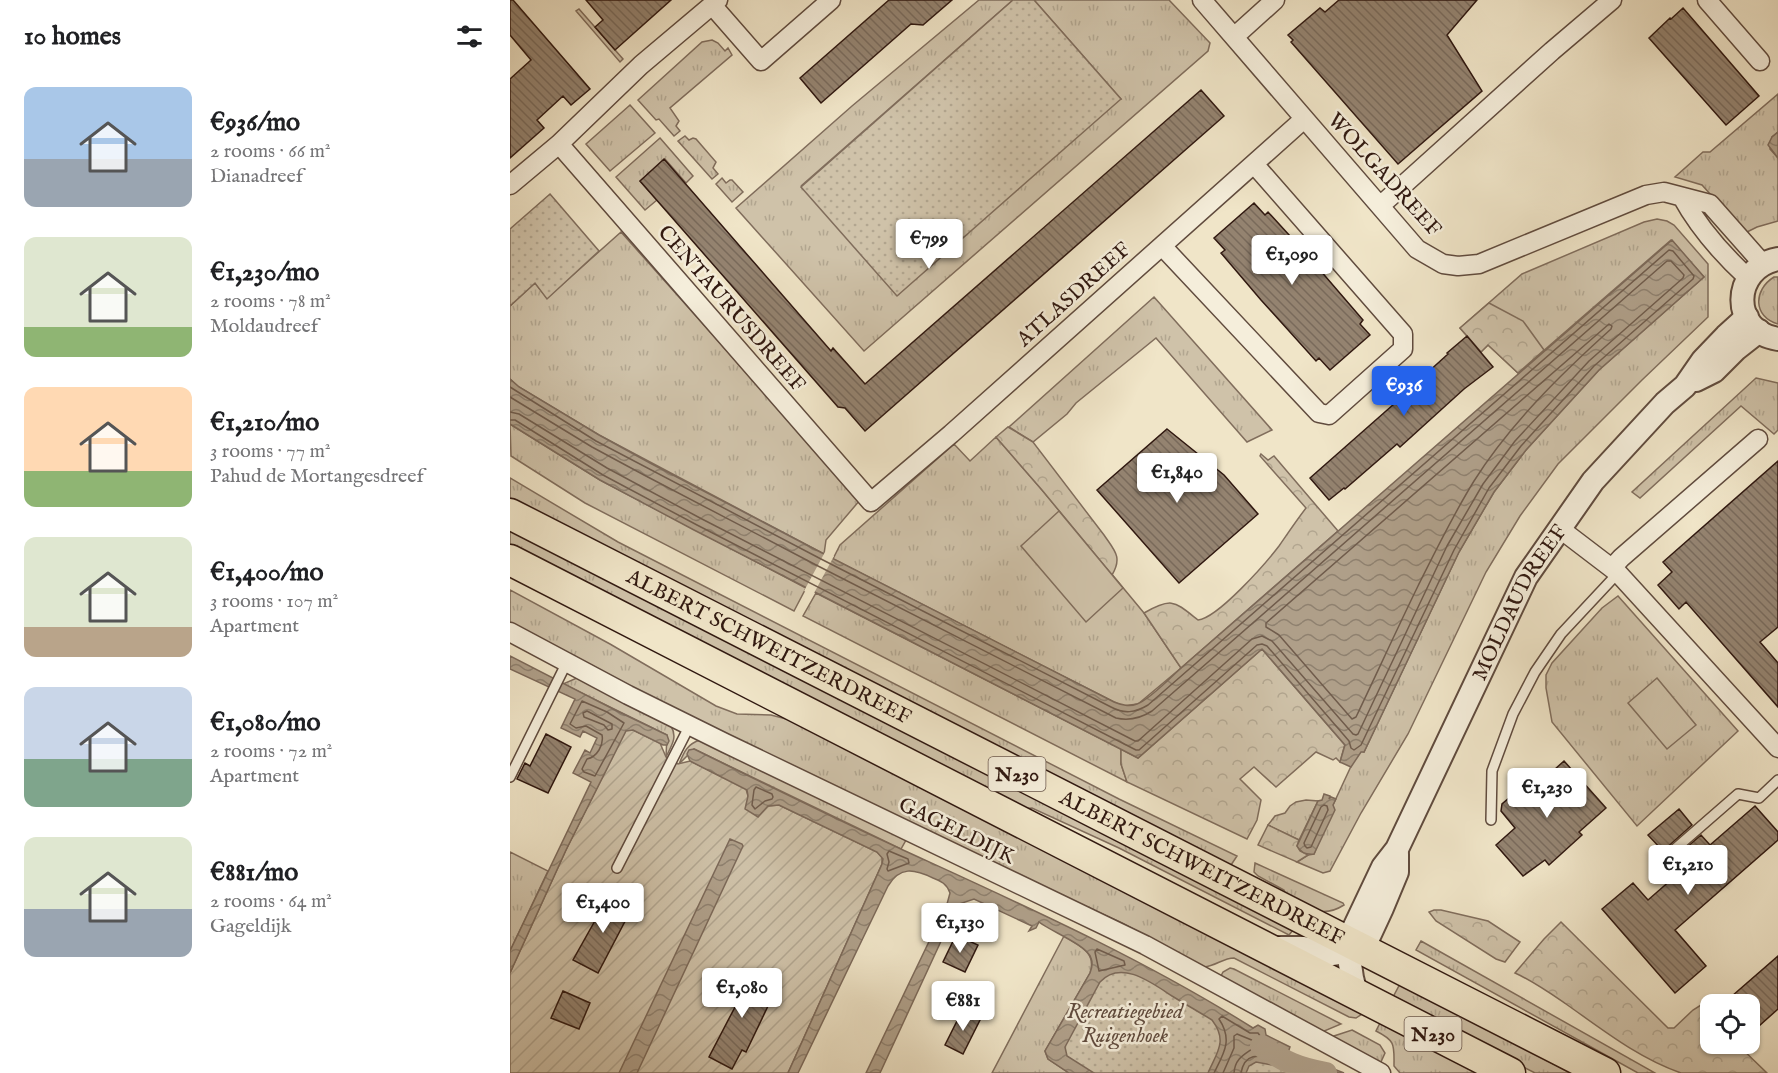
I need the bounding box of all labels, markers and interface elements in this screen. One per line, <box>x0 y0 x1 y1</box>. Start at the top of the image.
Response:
text: 10 homes <box>24 20 121 53</box>
icon: filters <box>453 20 486 53</box>
text: €936/mo <box>210 106 300 139</box>
street label: WOLGADREEF <box>1321 107 1447 243</box>
icon: home <box>72 111 144 183</box>
text: 2 rooms · 66 m² <box>210 139 331 164</box>
text: Dianadreef <box>210 164 303 189</box>
pin: €799 <box>893 219 965 270</box>
street label: CENTAURUSDREEF <box>651 220 811 398</box>
text: €799 <box>910 226 948 251</box>
pin: €1,090 <box>1243 235 1341 286</box>
street label: ATLASDREEF <box>1011 237 1136 354</box>
text: €1,090 <box>1266 242 1318 267</box>
text: €1,230/mo <box>210 256 319 289</box>
icon: home <box>72 261 144 333</box>
text: 2 rooms · 78 m² <box>210 289 331 314</box>
text: Moldaudreef <box>210 314 318 339</box>
pin: €936 <box>1368 366 1440 417</box>
text: €936 <box>1386 373 1422 398</box>
text: €1,210/mo <box>210 406 319 439</box>
icon: home <box>72 411 144 483</box>
text: 3 rooms · 77 m² <box>210 439 330 464</box>
pin: €1,840 <box>1128 453 1226 504</box>
text: €1,840 <box>1151 460 1203 485</box>
text: Pahud de Mortangesdreef <box>210 464 424 489</box>
street label: MOLDAUDREEF <box>1467 520 1573 685</box>
text: €1,400/mo <box>210 556 324 589</box>
icon: home <box>72 561 144 633</box>
street label: ALBERT SCHWEITZERDREEF <box>621 563 915 732</box>
text: 3 rooms · 107 m² <box>210 589 338 614</box>
text: Apartment <box>210 614 299 639</box>
text: €1,080/mo <box>210 706 320 739</box>
icon: home <box>72 711 144 783</box>
text: 2 rooms · 72 m² <box>210 739 332 764</box>
road number: N230 <box>988 757 1046 791</box>
text: Apartment <box>210 764 299 789</box>
pin: €1,230 <box>1498 768 1596 819</box>
text: €1,230 <box>1521 775 1573 800</box>
street label: ALBERT SCHWEITZERDREEF <box>1054 784 1348 952</box>
street label: GAGELDIJK <box>894 792 1020 871</box>
pin: €1,210 <box>1639 845 1737 896</box>
text: €1,210 <box>1662 852 1714 877</box>
text: €881/mo <box>210 856 298 889</box>
icon: home <box>72 861 144 933</box>
pin: €1,400 <box>554 883 652 934</box>
text: 2 rooms · 64 m² <box>210 889 332 914</box>
text: €1,400 <box>576 890 630 915</box>
pin: €1,130 <box>911 903 1009 954</box>
text: €1,130 <box>935 910 985 935</box>
text: Gageldijk <box>210 914 291 939</box>
pin: €1,080 <box>693 968 791 1019</box>
text: €1,080 <box>716 975 768 1000</box>
pin: €881 <box>927 981 999 1032</box>
text: €881 <box>946 988 980 1013</box>
map controls <box>1700 994 1760 1054</box>
button: locate <box>1700 994 1760 1054</box>
park label: Recreatiegebied Ruigenhoek <box>1067 999 1185 1050</box>
road number: N230 <box>1404 1017 1462 1051</box>

